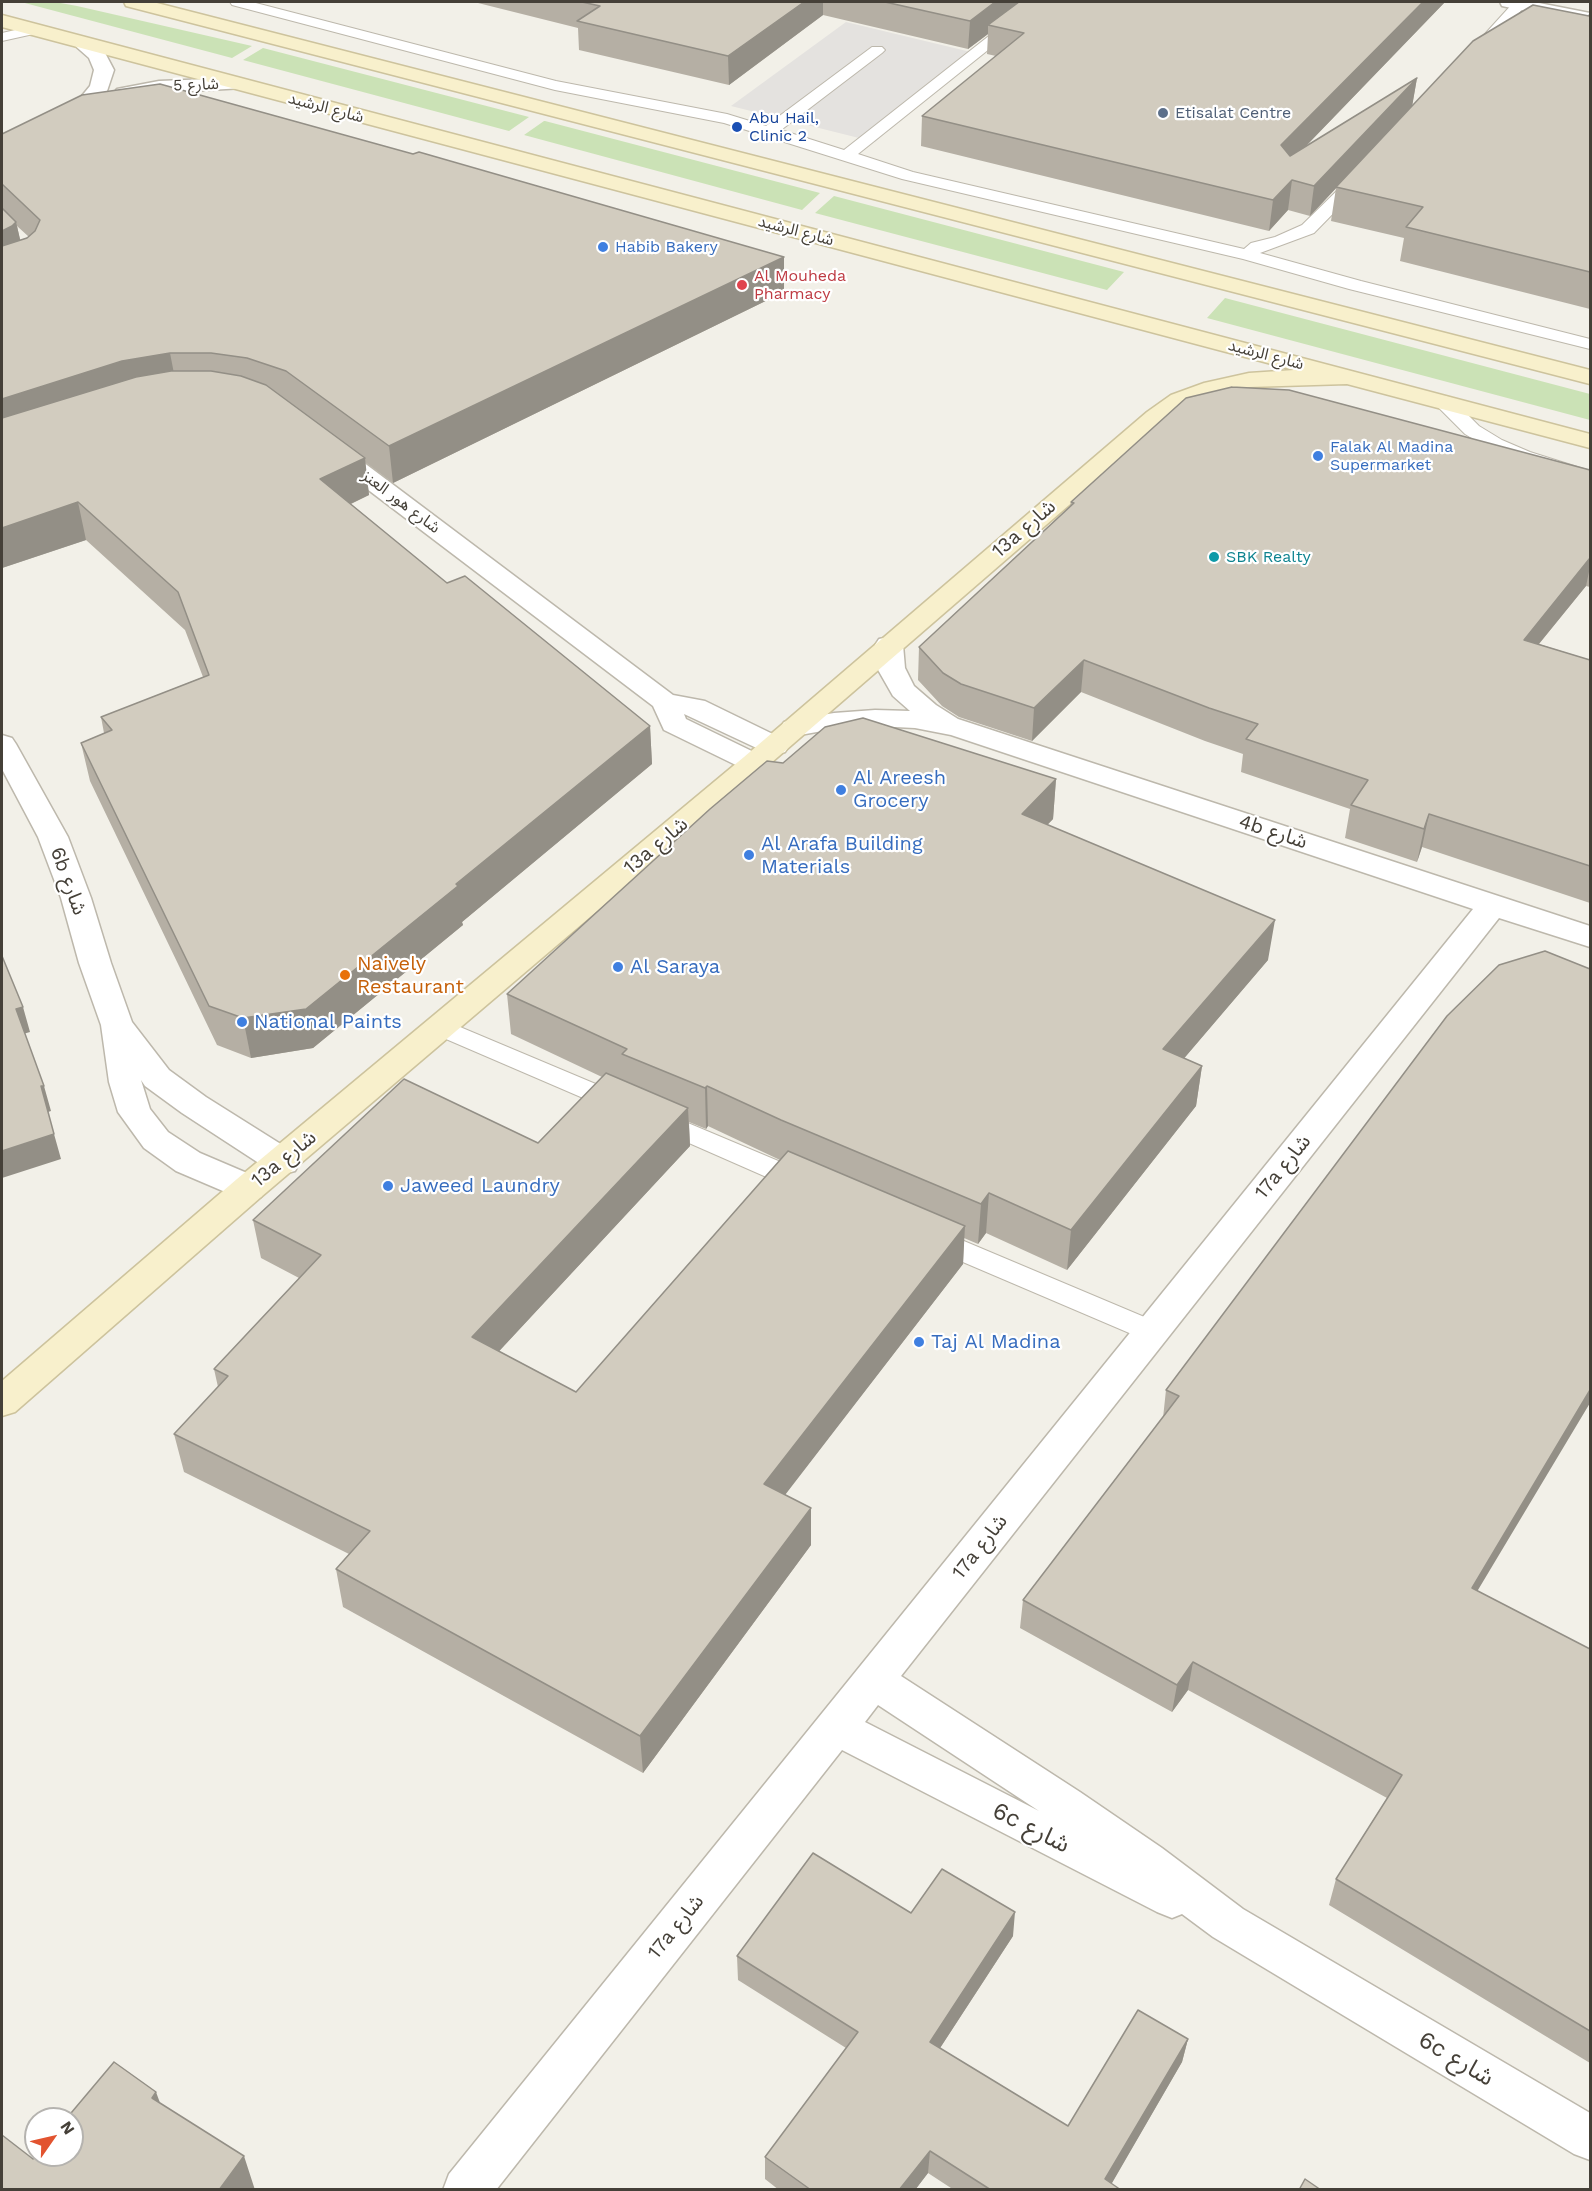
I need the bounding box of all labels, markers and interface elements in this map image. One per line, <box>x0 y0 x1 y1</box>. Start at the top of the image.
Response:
street label: شارع 5 <box>173 75 219 95</box>
street label: شارع الرشيد <box>286 89 366 127</box>
place label: Etisalat Centre <box>1175 103 1291 123</box>
marker: Etisalat Centre <box>1156 106 1170 120</box>
place label: Abu Hail, Clinic 2 <box>749 108 819 146</box>
marker: Abu Hail, Clinic 2 <box>730 120 744 134</box>
street label: شارع الرشيد <box>756 212 836 250</box>
place label: Habib Bakery <box>615 237 718 257</box>
marker: Habib Bakery <box>596 240 610 254</box>
place label: Al Mouheda Pharmacy <box>754 266 846 304</box>
marker: Al Mouheda Pharmacy <box>735 278 749 292</box>
street label: شارع الرشيد <box>1226 336 1306 374</box>
place label: Falak Al Madina Supermarket <box>1330 437 1453 475</box>
marker: Falak Al Madina Supermarket <box>1311 449 1325 463</box>
street label: شارع هور العنز <box>358 466 444 538</box>
street label: 13a شارع <box>987 495 1061 563</box>
place label: SBK Realty <box>1226 547 1311 567</box>
marker: SBK Realty <box>1207 550 1221 564</box>
place label: Al Areesh Grocery <box>853 766 946 813</box>
marker: Al Areesh Grocery <box>834 783 848 797</box>
street label: 4b شارع <box>1236 810 1310 854</box>
street label: 13a شارع <box>619 812 693 880</box>
place label: Al Arafa Building Materials <box>761 832 923 879</box>
street label: 6b شارع <box>45 844 91 918</box>
marker: Al Arafa Building Materials <box>742 848 756 862</box>
place label: Naively Restaurant <box>357 952 464 999</box>
place label: Al Saraya <box>630 955 720 979</box>
marker: Al Saraya <box>611 960 625 974</box>
marker: Naively Restaurant <box>338 968 352 982</box>
place label: National Paints <box>254 1010 402 1034</box>
marker: National Paints <box>235 1015 249 1029</box>
street label: 13a شارع <box>247 1126 321 1192</box>
street label: 17a شارع <box>1250 1130 1316 1204</box>
place label: Jaweed Laundry <box>400 1174 560 1198</box>
marker: Jaweed Laundry <box>381 1179 395 1193</box>
place label: Taj Al Madina <box>931 1330 1060 1354</box>
marker: Taj Al Madina <box>912 1335 926 1349</box>
street label: 17a شارع <box>947 1510 1013 1584</box>
street label: 6c شارع <box>987 1796 1075 1860</box>
street label: 17a شارع <box>643 1890 709 1964</box>
street label: 6c شارع <box>1413 2025 1499 2093</box>
north arrow <box>24 2107 84 2167</box>
text: N <box>56 2118 79 2138</box>

